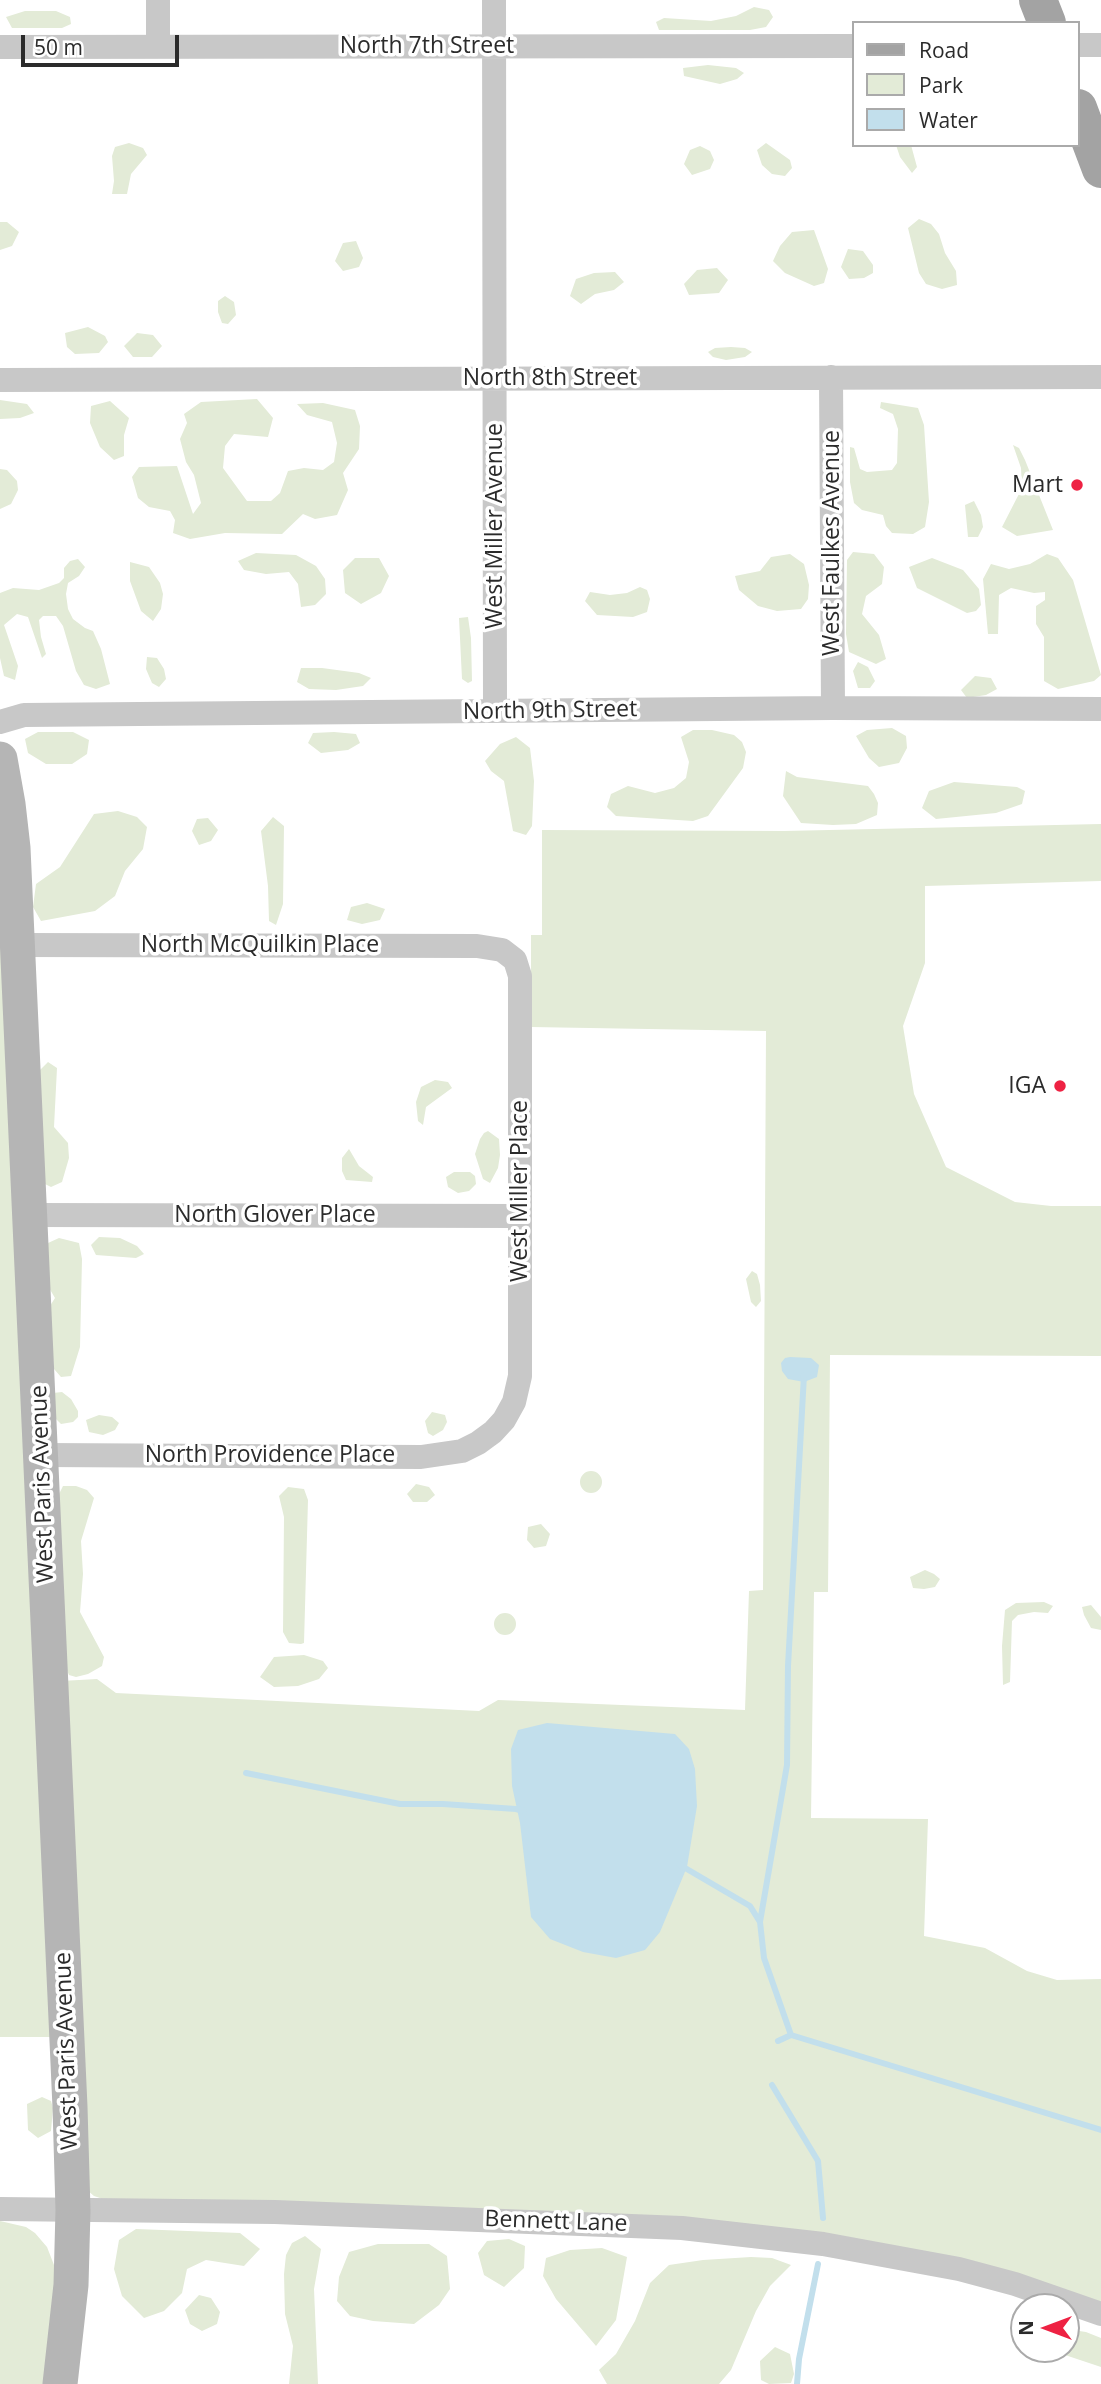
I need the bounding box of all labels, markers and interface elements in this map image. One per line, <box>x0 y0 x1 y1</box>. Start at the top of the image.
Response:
scale bar <box>24 21 182 65</box>
legend <box>852 21 1080 147</box>
street label: North 7th Street <box>340 32 514 60</box>
text: 50 m <box>34 33 83 61</box>
text: Road <box>919 36 969 64</box>
text: Park <box>919 71 963 99</box>
text: Water <box>919 106 978 134</box>
street label: North 8th Street <box>463 364 637 392</box>
street label: West Miller Avenue <box>481 423 509 629</box>
street label: West Faulkes Avenue <box>818 430 846 656</box>
place label: Mart <box>1012 471 1063 499</box>
marker: Mart <box>1069 477 1085 493</box>
street label: North 9th Street <box>463 696 637 726</box>
street label: North McQuilkin Place <box>141 931 379 959</box>
place label: IGA <box>1008 1072 1046 1100</box>
marker: IGA <box>1052 1078 1068 1094</box>
street label: West Miller Place <box>506 1100 534 1282</box>
street label: North Glover Place <box>174 1201 376 1229</box>
street label: West Paris Avenue <box>26 1385 60 1583</box>
street label: North Providence Place <box>145 1441 395 1469</box>
street label: West Paris Avenue <box>50 1952 84 2150</box>
street label: Bennett Lane <box>484 2206 628 2238</box>
north arrow <box>1010 2293 1080 2363</box>
text: N <box>1013 2320 1039 2336</box>

